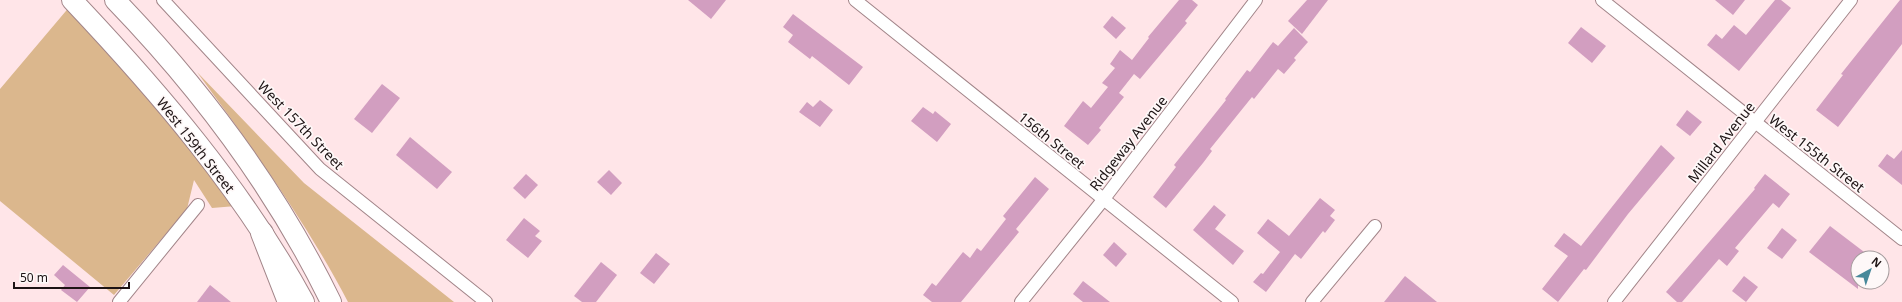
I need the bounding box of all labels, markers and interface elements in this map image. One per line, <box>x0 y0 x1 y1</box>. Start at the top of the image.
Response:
street label: West 157th Street <box>254 76 348 174</box>
street label: Ridgeway Avenue <box>1085 91 1171 195</box>
street label: West 159th Street <box>153 93 239 197</box>
street label: Millard Avenue <box>1683 97 1759 187</box>
street label: 156th Street <box>1015 107 1089 173</box>
street label: West 155th Street <box>1765 110 1869 196</box>
north arrow <box>1850 250 1890 290</box>
text: N <box>1868 253 1885 271</box>
scale bar <box>14 264 129 290</box>
text: 50 m <box>20 269 48 286</box>

